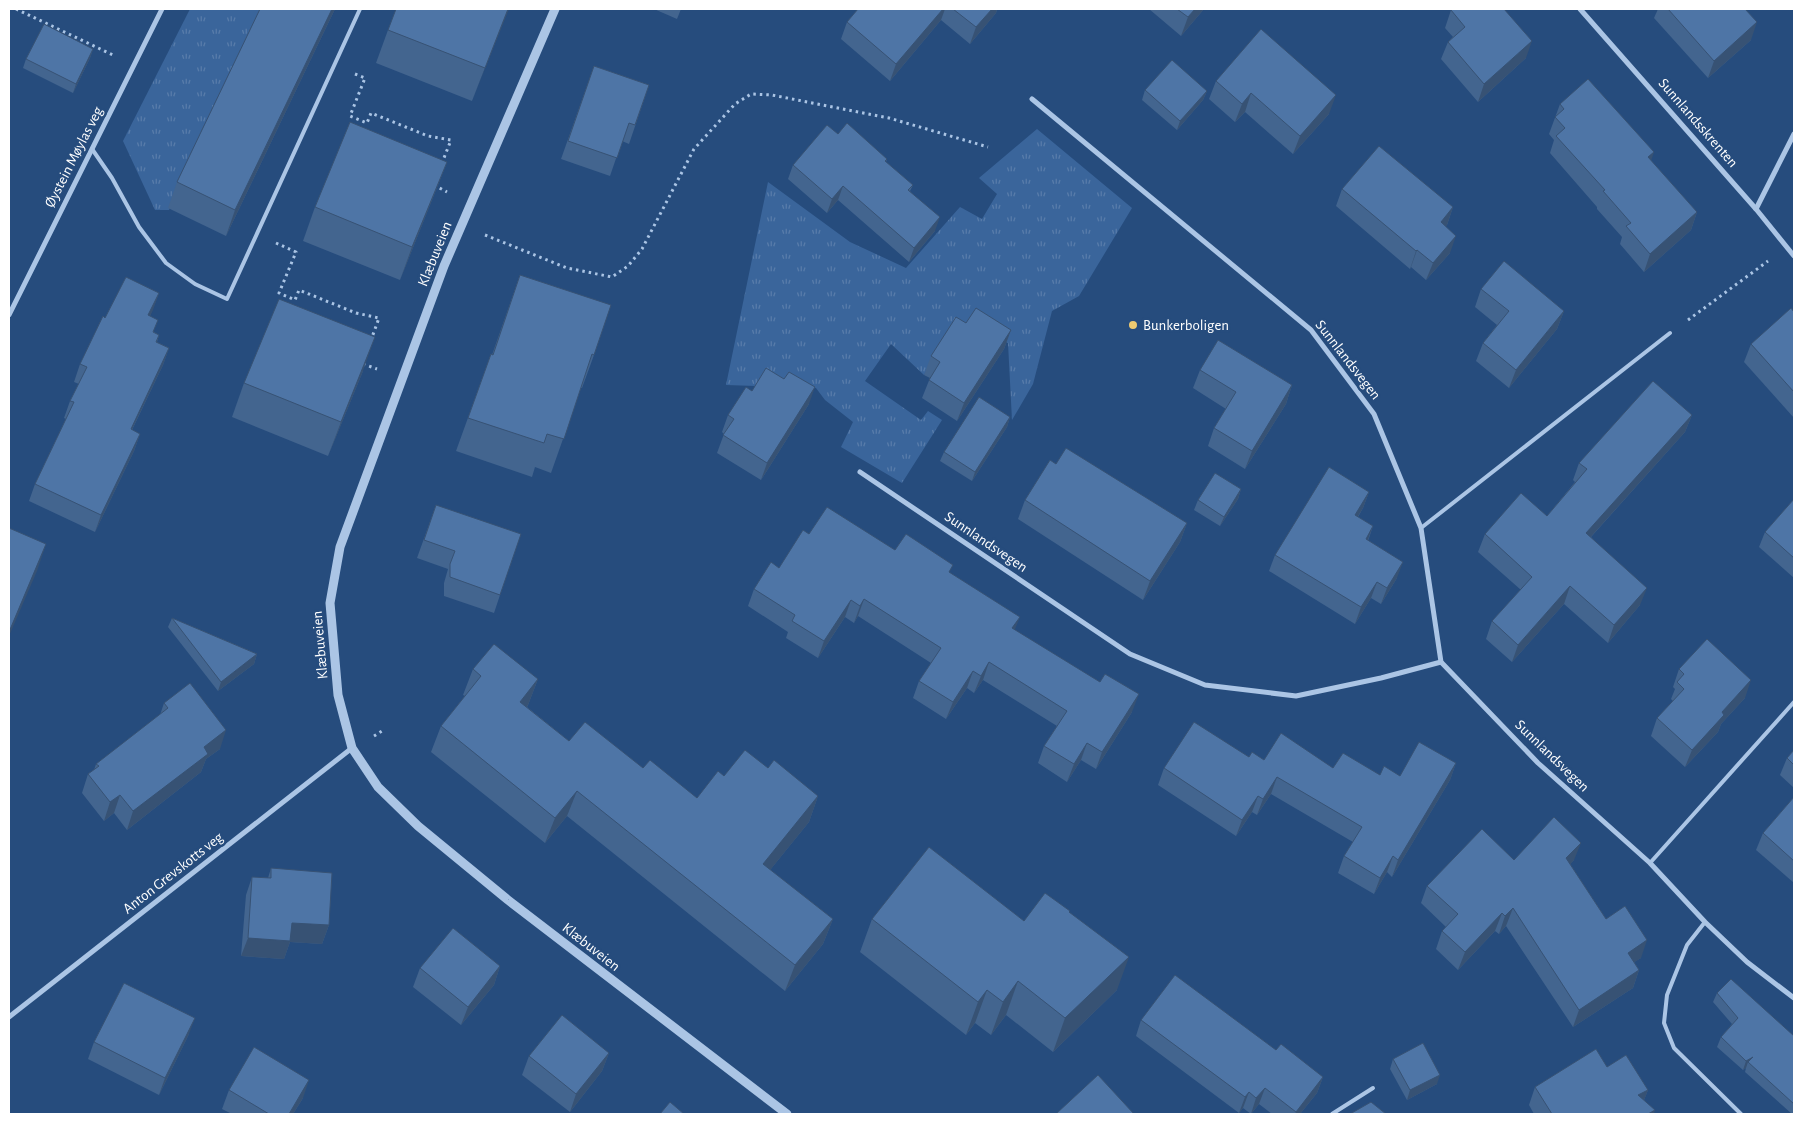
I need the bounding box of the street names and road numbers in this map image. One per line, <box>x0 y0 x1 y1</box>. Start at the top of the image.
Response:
street label: Sunnlandsskrenten <box>1655 76 1741 170</box>
street label: Øystein Møylas veg <box>42 104 106 210</box>
street label: Klæbuveien <box>415 219 455 289</box>
street label: Sunnlandsvegen <box>1312 317 1384 403</box>
street label: Sunnlandsvegen <box>942 509 1030 575</box>
street label: Klæbuveien <box>310 610 330 680</box>
street label: Sunnlandsvegen <box>1512 717 1592 795</box>
street label: Anton Grevskotts veg <box>120 829 226 917</box>
street label: Klæbuveien <box>559 920 623 974</box>

